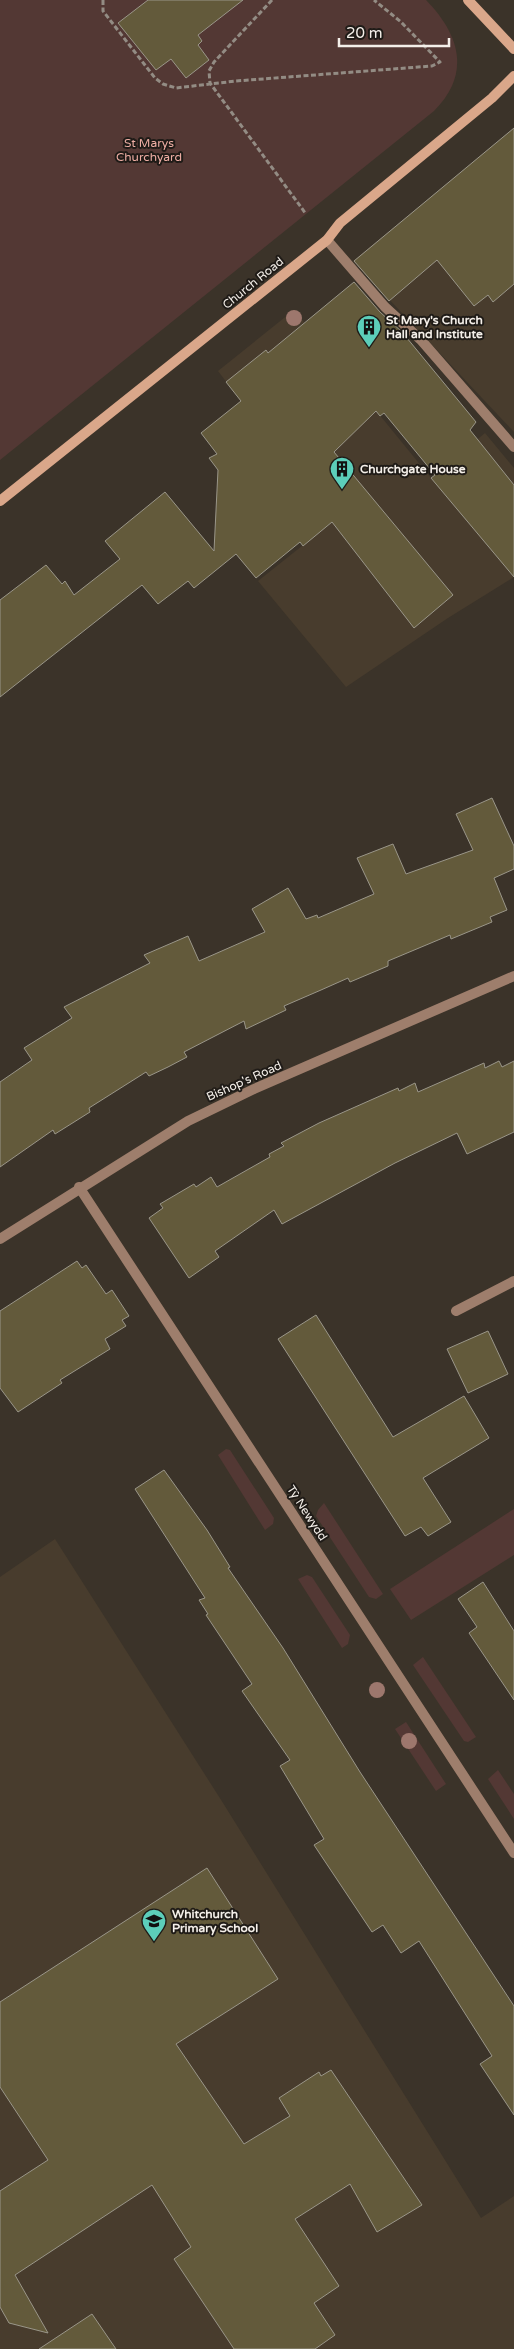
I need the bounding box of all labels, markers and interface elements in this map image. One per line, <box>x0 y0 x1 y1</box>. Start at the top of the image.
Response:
scale bar <box>339 15 449 47</box>
text: 20 m <box>346 24 383 42</box>
park label: St Marys Churchyard <box>116 136 182 164</box>
street label: Church Road <box>220 254 286 312</box>
place label: St Mary's Church Hall and Institute <box>386 313 483 341</box>
building icon: St Mary's Church Hall and Institute <box>356 314 382 348</box>
building icon: Churchgate House <box>329 456 355 490</box>
place label: Churchgate House <box>360 462 466 477</box>
street label: Bishop's Road <box>204 1058 284 1104</box>
street label: Tŷ Newydd <box>284 1483 330 1543</box>
place label: Whitchurch Primary School <box>172 1907 258 1936</box>
school or university icon: Whitchurch Primary School <box>141 1908 167 1942</box>

